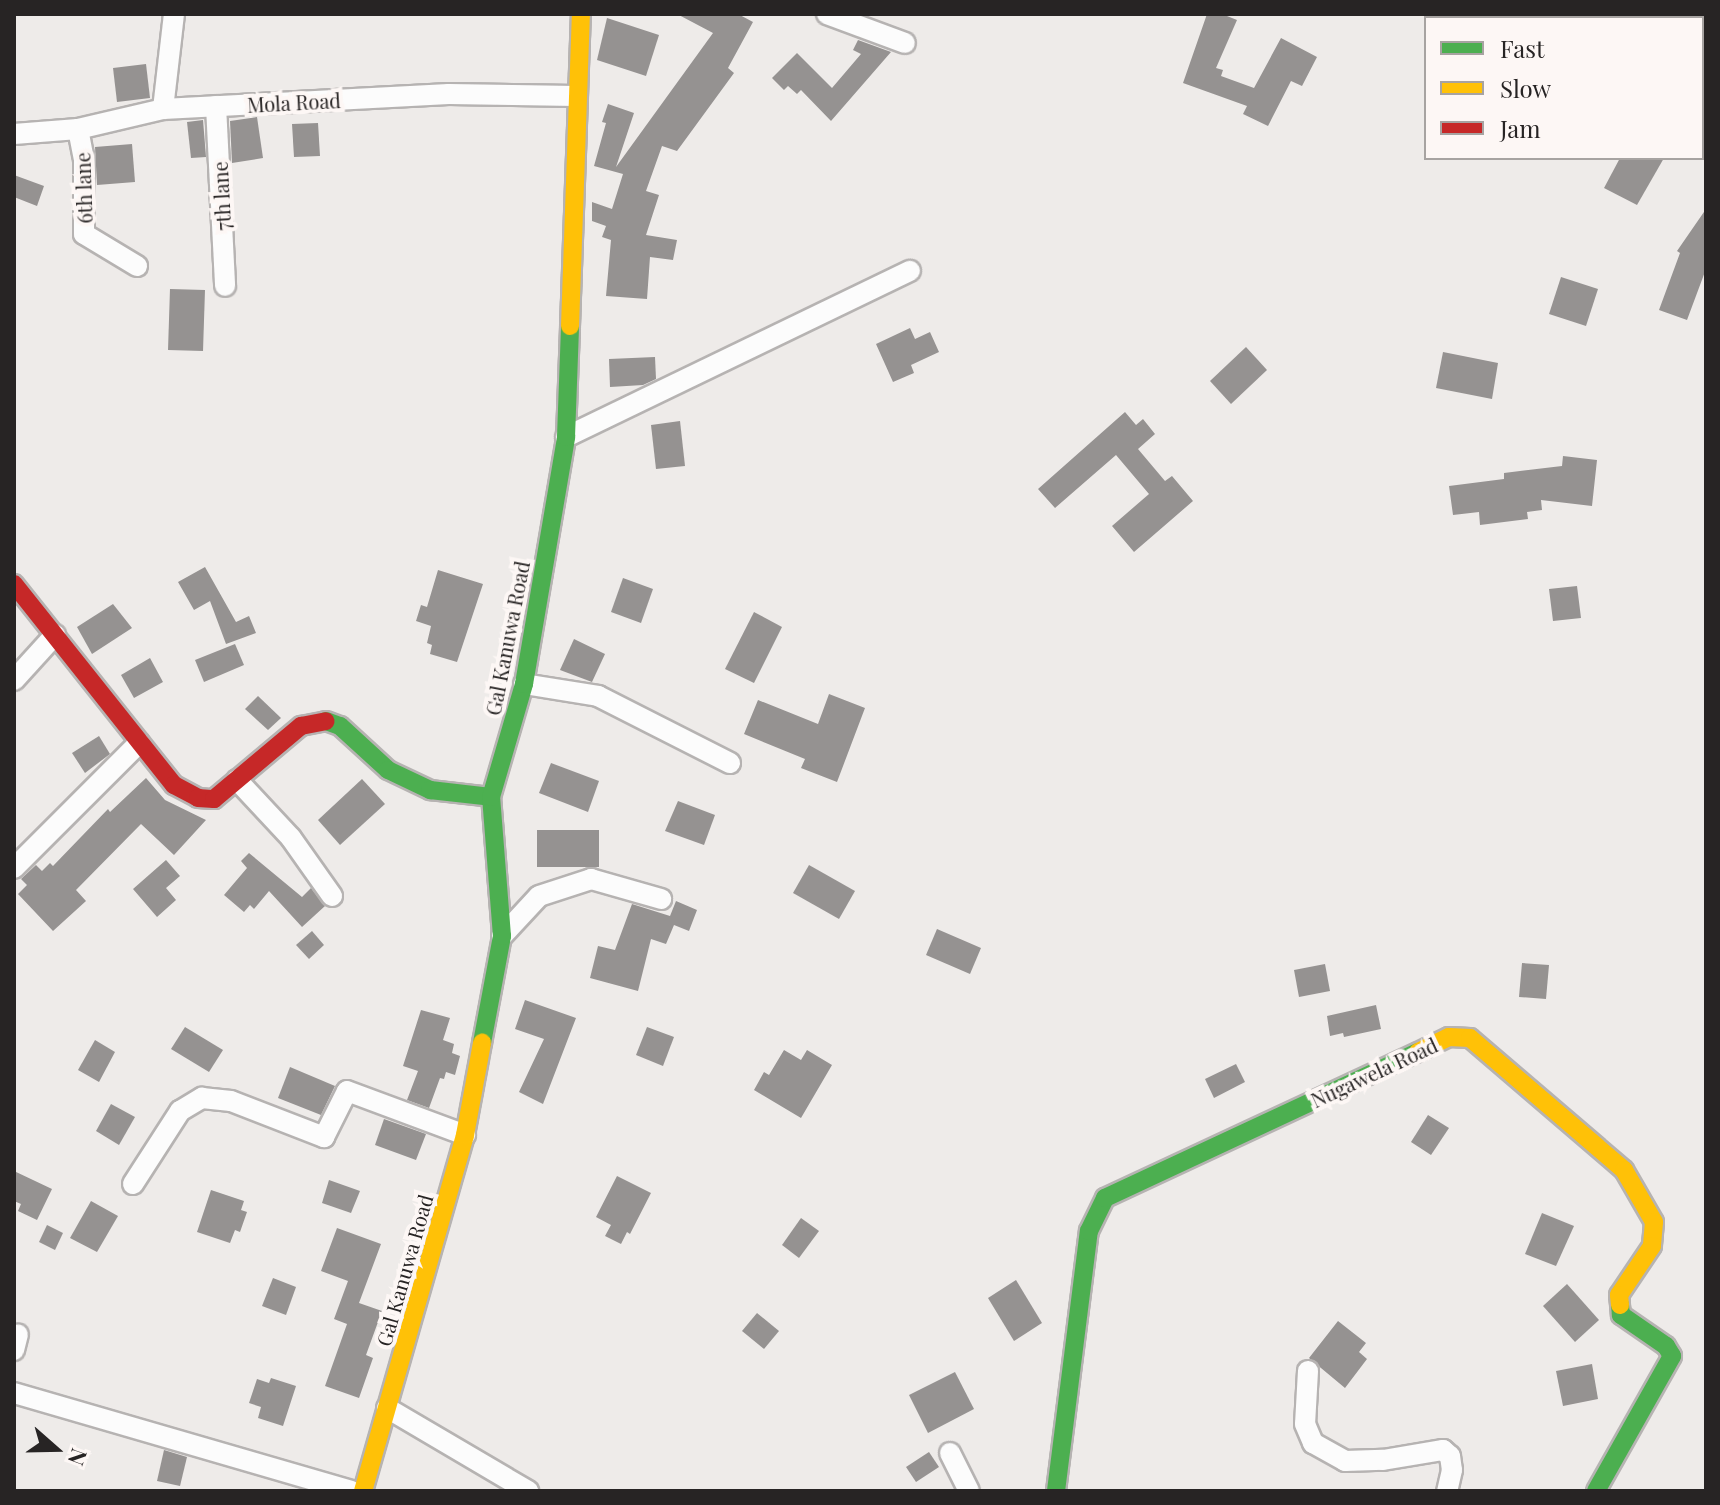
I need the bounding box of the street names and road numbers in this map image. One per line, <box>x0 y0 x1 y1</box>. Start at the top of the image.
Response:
street label: Mola Road <box>246 88 342 116</box>
street label: 6th lane <box>70 152 96 224</box>
street label: 7th lane <box>207 161 235 231</box>
street label: Gal Kanuwa Road <box>480 559 534 717</box>
street label: Nugawela Road <box>1307 1032 1441 1112</box>
street label: Gal Kanuwa Road <box>371 1191 437 1349</box>

